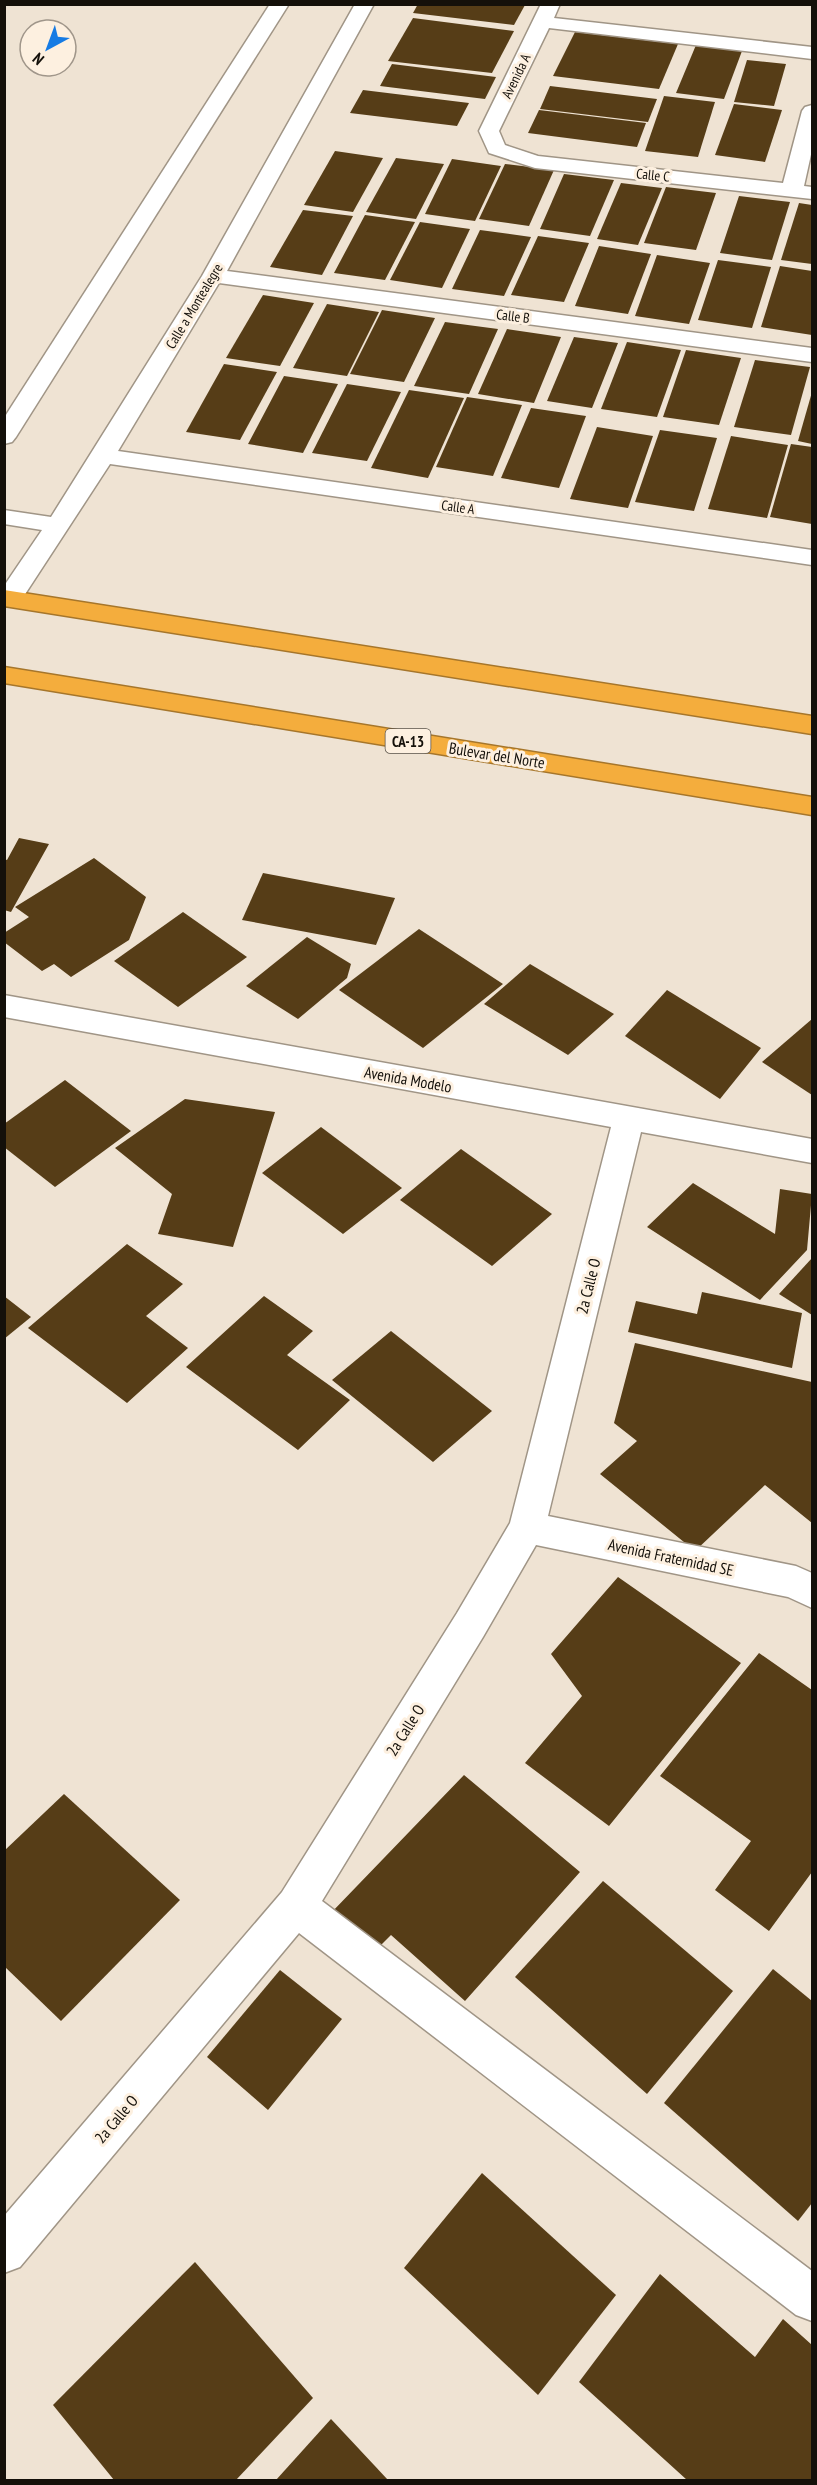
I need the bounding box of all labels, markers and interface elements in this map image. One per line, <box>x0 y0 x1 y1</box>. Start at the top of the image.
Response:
north arrow <box>18 18 78 78</box>
text: N <box>28 49 48 70</box>
street label: Avenida A <box>498 50 535 101</box>
street label: Calle C <box>635 164 671 186</box>
street label: Calle a Montealegre <box>161 260 227 352</box>
street label: Calle B <box>495 305 531 327</box>
street label: Calle A <box>440 496 476 518</box>
road number: CA-13 <box>386 729 430 753</box>
street label: Bulevar del Norte <box>448 738 546 772</box>
street label: Avenida Modelo <box>363 1061 453 1097</box>
street label: 2a Calle O <box>571 1256 605 1316</box>
street label: Avenida Fraternidad SE <box>607 1534 736 1580</box>
street label: 2a Calle O <box>381 1700 429 1759</box>
street label: 2a Calle O <box>90 2091 142 2147</box>

